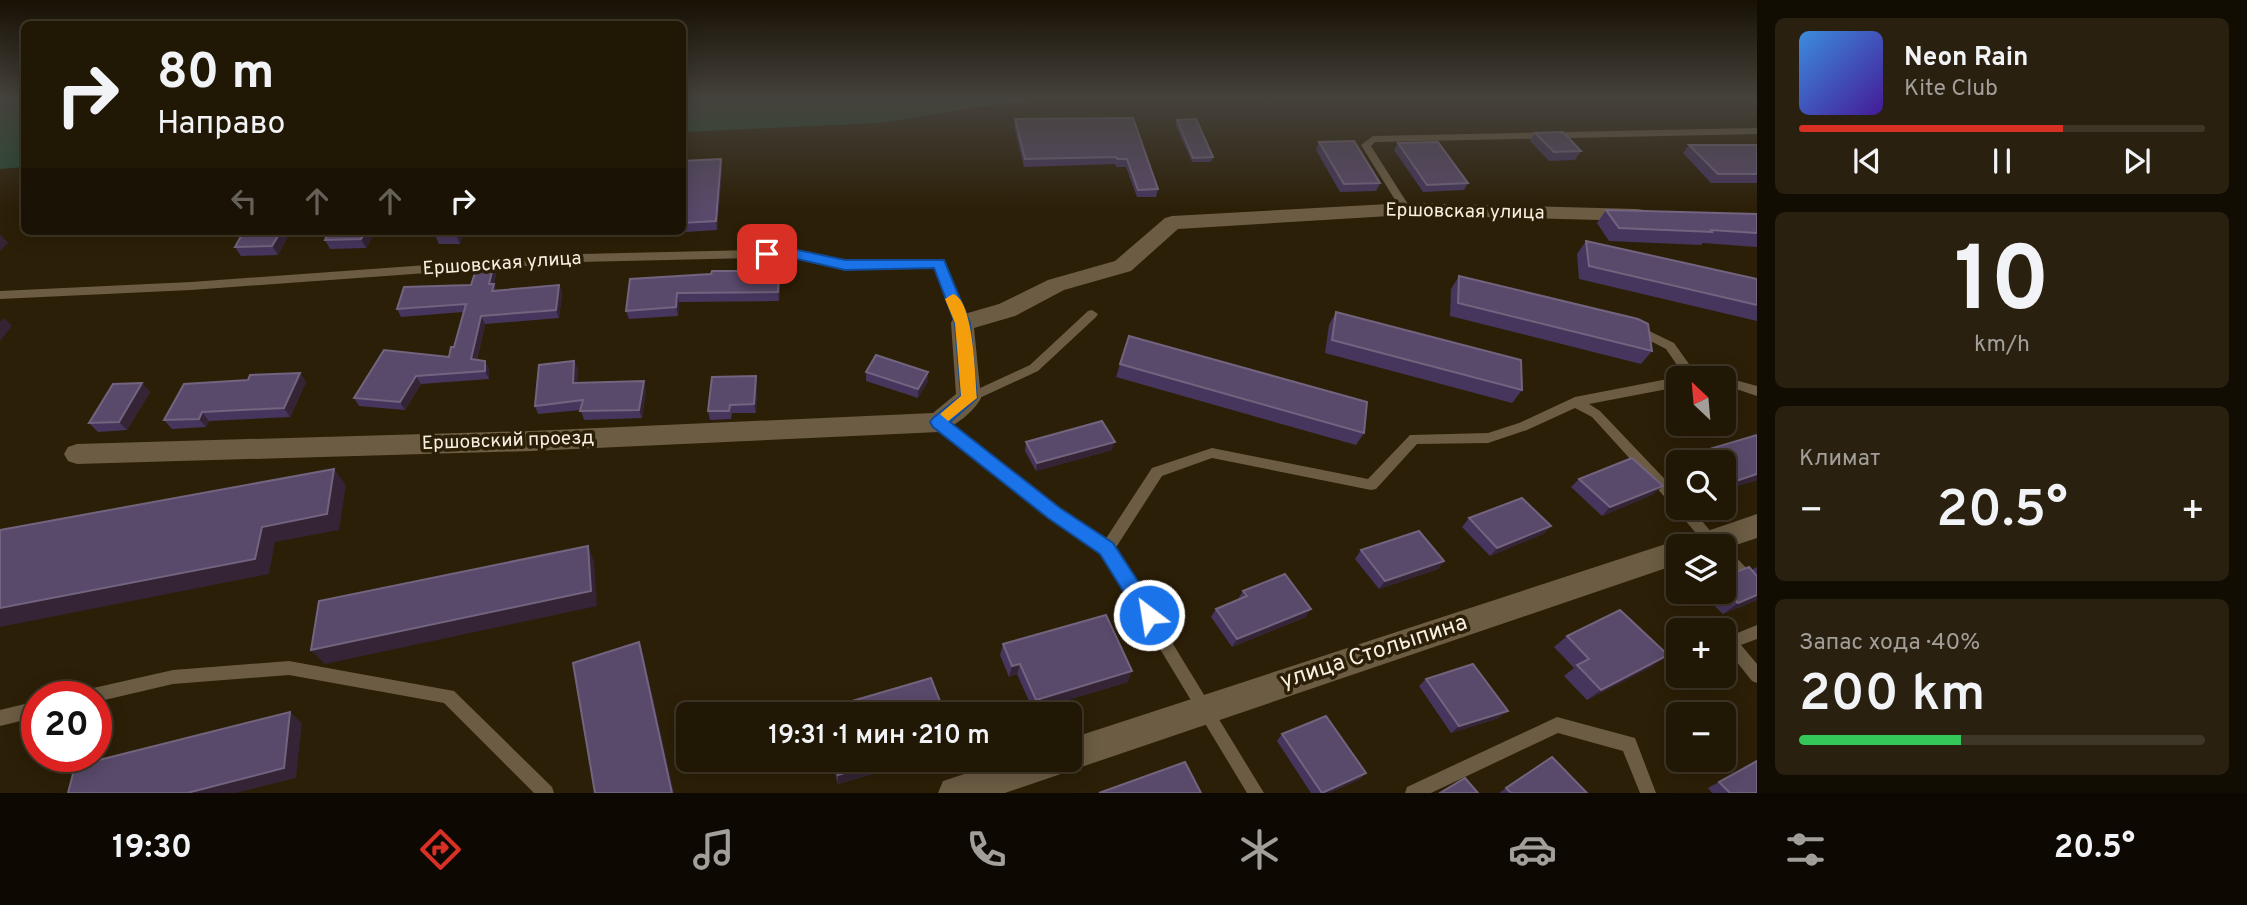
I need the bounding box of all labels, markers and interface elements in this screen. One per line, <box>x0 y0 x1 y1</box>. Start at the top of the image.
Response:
text: Neon Rain <box>1904 42 2029 75</box>
text: 80 m <box>157 44 274 106</box>
icon: right <box>42 49 133 140</box>
text: Kite Club <box>1904 75 1998 104</box>
text: Направо <box>157 105 285 145</box>
icon: previous <box>1848 142 1886 180</box>
icon: pause <box>1983 142 2021 180</box>
icon: next <box>2118 142 2156 180</box>
icon: left <box>225 182 263 220</box>
icon: ahead <box>298 182 336 220</box>
icon: ahead <box>371 182 409 220</box>
icon: right <box>444 182 482 220</box>
street label: Ершовская улица <box>1385 199 1545 225</box>
pin <box>737 224 797 284</box>
text: 10 <box>1954 228 2050 343</box>
icon: arrive <box>748 235 786 273</box>
street label: Ершовская улица <box>422 246 582 282</box>
text: km/h <box>1974 331 2030 360</box>
north arrow <box>1666 366 1736 436</box>
map controls <box>1666 366 1736 772</box>
street label: Ершовский проезд <box>421 426 595 456</box>
text: Климат <box>1799 445 1880 474</box>
button: search <box>1666 450 1736 520</box>
text: 20.5° <box>1936 479 2068 545</box>
text: − <box>1799 488 1824 537</box>
text: + <box>2180 488 2205 537</box>
button: layers <box>1666 534 1736 604</box>
position arrow <box>1112 578 1186 652</box>
street label: улица Столыпина <box>1277 609 1471 697</box>
button: + <box>1666 618 1736 688</box>
text: Запас хода · 40% <box>1799 629 1980 658</box>
text: 200 km <box>1799 663 1985 729</box>
speed limit sign: 20 <box>21 681 112 772</box>
button: − <box>1666 702 1736 772</box>
text: 19:31 · 1 мин · 210 m <box>768 720 990 753</box>
icon: directions <box>416 825 465 874</box>
icon: music <box>689 825 738 874</box>
icon: phone <box>962 825 1011 874</box>
icon: climate <box>1235 825 1284 874</box>
icon: car <box>1508 825 1557 874</box>
icon: filters <box>1781 825 1830 874</box>
text: 19:30 <box>112 829 192 869</box>
text: 20.5° <box>2054 829 2135 869</box>

